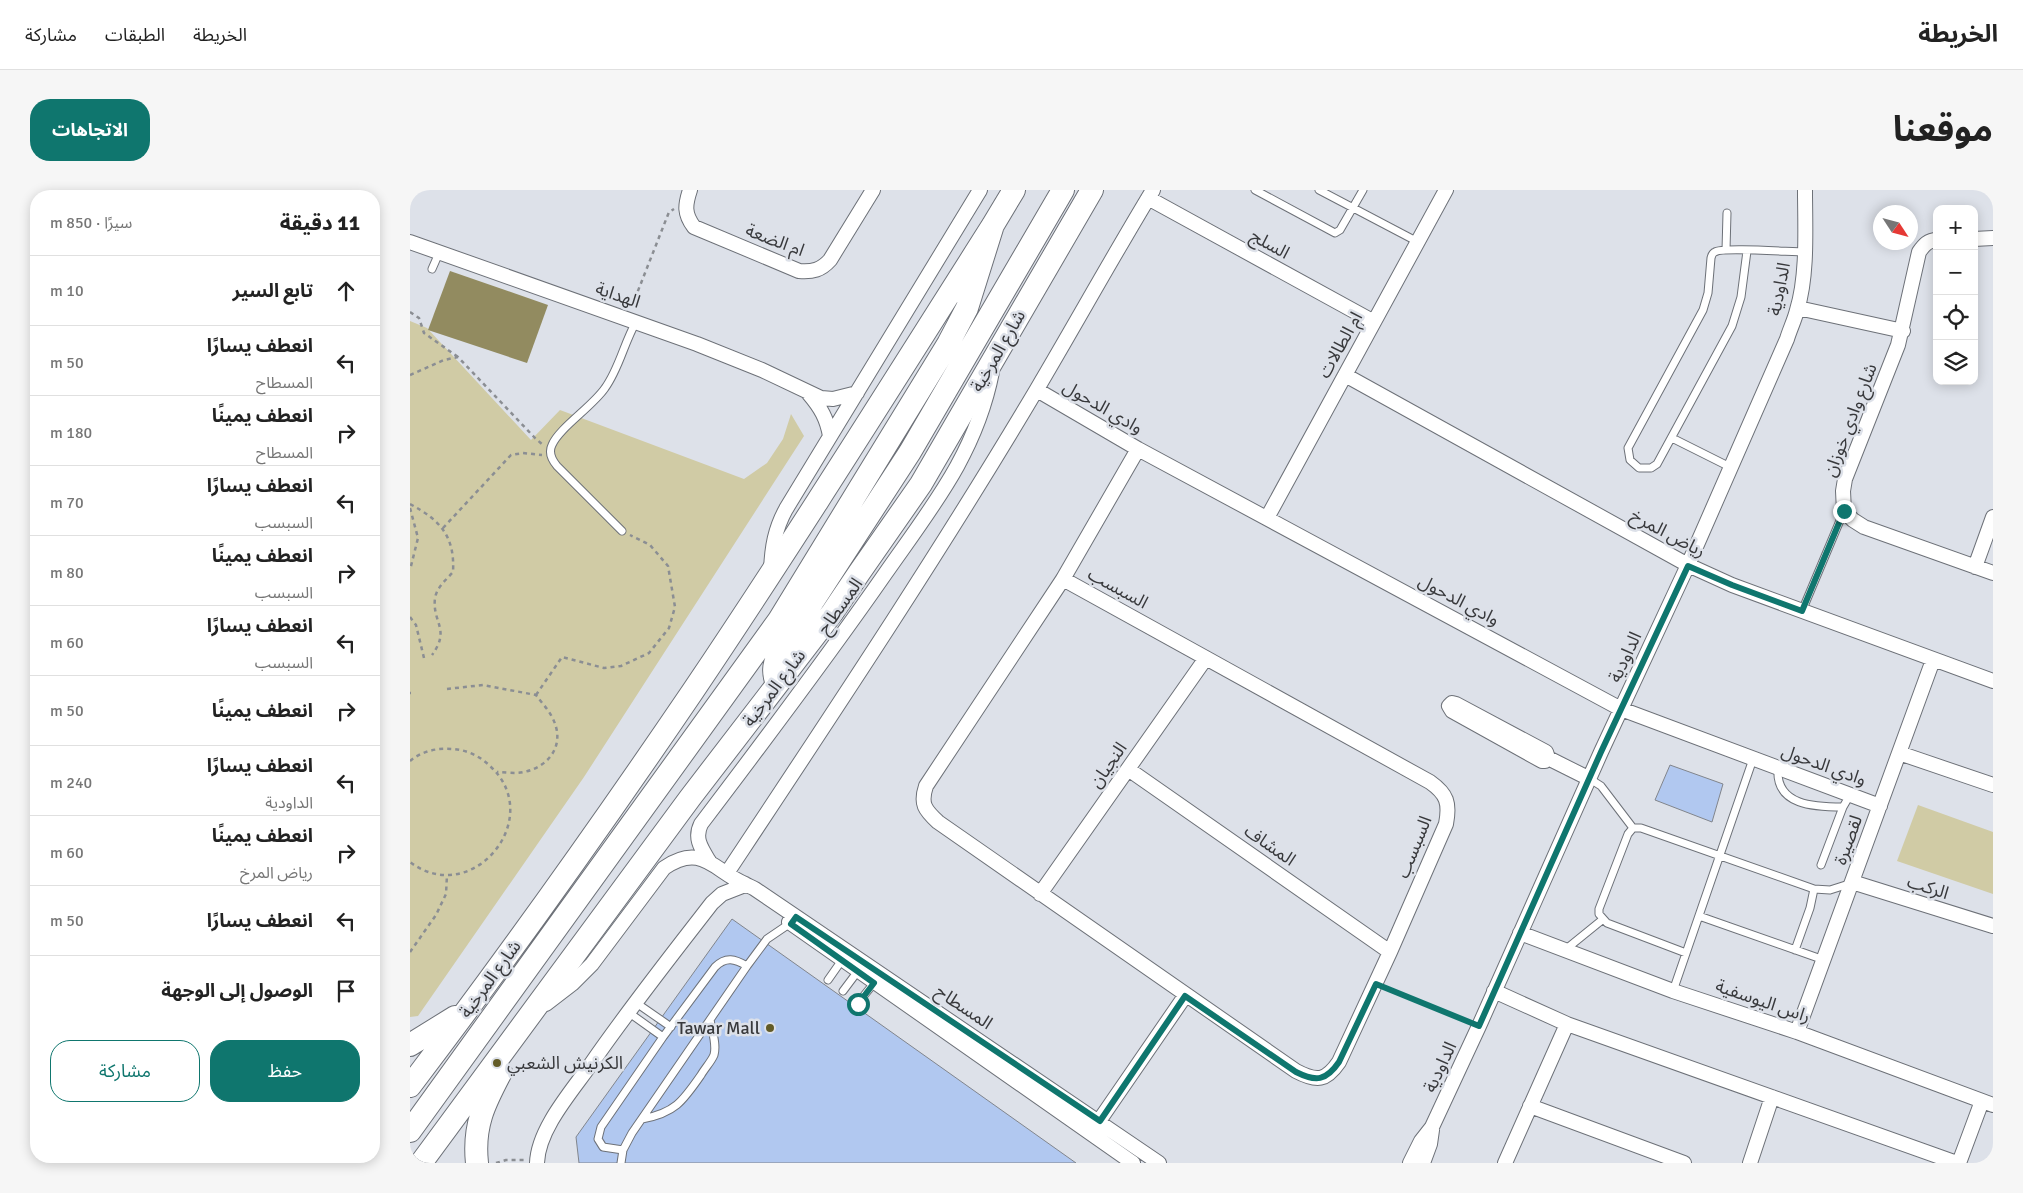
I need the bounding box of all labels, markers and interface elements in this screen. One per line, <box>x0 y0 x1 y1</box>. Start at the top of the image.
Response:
text: الخريطة <box>1918 19 1998 49</box>
text: مشاركة <box>25 24 77 46</box>
text: الطبقات <box>105 24 165 46</box>
text: الخريطة <box>193 24 247 46</box>
button: الاتجاهات <box>30 99 150 161</box>
text: موقعنا <box>1893 108 1993 151</box>
north arrow <box>1873 205 1918 250</box>
map controls <box>1933 205 1978 385</box>
button: + <box>1933 205 1978 250</box>
text: 11 دقيقة <box>280 210 360 236</box>
text: سيرًا · 850 m <box>50 213 132 233</box>
street label: ام الضعة <box>741 219 807 264</box>
street label: السلج <box>1246 224 1293 265</box>
button: − <box>1933 250 1978 295</box>
street label: الداودية <box>1763 261 1795 317</box>
icon: ahead <box>332 277 360 305</box>
street label: الهداية <box>593 277 643 313</box>
text: تابع السير <box>233 279 313 303</box>
text: 10 m <box>50 281 84 301</box>
button: locate <box>1933 295 1978 340</box>
street label: شارع المرخية <box>966 306 1033 397</box>
street label: ام الطالات <box>1313 308 1370 383</box>
text: انعطف يسارًا <box>207 334 313 358</box>
button: layers <box>1933 340 1978 385</box>
icon: left <box>332 349 360 377</box>
text: 50 m <box>50 353 84 373</box>
street label: شارع وادي خوزان <box>1818 360 1884 481</box>
text: المسطاح <box>256 373 313 393</box>
street label: وادي الدحول <box>1058 375 1147 441</box>
text: انعطف يمينًا <box>212 404 313 428</box>
icon: right <box>332 419 360 447</box>
text: 180 m <box>50 423 92 443</box>
text: المسطاح <box>256 443 313 463</box>
text: انعطف يسارًا <box>207 474 313 498</box>
icon: left <box>332 489 360 517</box>
text: 70 m <box>50 493 84 513</box>
route end <box>1833 500 1856 523</box>
street label: رياض المرخ <box>1626 504 1709 564</box>
text: السبسب <box>255 513 313 533</box>
text: انعطف يمينًا <box>212 544 313 568</box>
icon: right <box>332 559 360 587</box>
text: 80 m <box>50 563 84 583</box>
street label: السبسب <box>1084 563 1152 613</box>
street label: وادي الدحول <box>1414 569 1503 632</box>
street label: المسطاح <box>813 573 869 640</box>
text: السبسب <box>255 583 313 603</box>
text: انعطف يسارًا <box>207 614 313 638</box>
street label: الداودية <box>1604 628 1646 686</box>
icon: left <box>332 629 360 657</box>
text: 60 m <box>50 633 84 653</box>
street label: شارع المرخية <box>738 645 813 733</box>
text: السبسب <box>255 653 313 673</box>
icon: right <box>332 697 360 725</box>
text: انعطف يمينًا <box>212 699 313 723</box>
text: 50 m <box>50 701 84 721</box>
street label: النجيان <box>1084 738 1132 792</box>
street label: وادي الدحول <box>1778 739 1869 793</box>
text: انعطف يسارًا <box>207 754 313 778</box>
icon: left <box>332 769 360 797</box>
text: 240 m <box>50 773 92 793</box>
text: الداودية <box>265 793 313 813</box>
street label: لقصيرة <box>1829 812 1867 868</box>
street label: السبسب <box>1392 813 1436 881</box>
street label: المشاف <box>1240 819 1300 871</box>
text: انعطف يمينًا <box>212 824 313 848</box>
icon: right <box>332 839 360 867</box>
text: 60 m <box>50 843 84 863</box>
text: رياض المرخ <box>240 863 313 883</box>
street label: الركب <box>1904 870 1952 904</box>
icon: left <box>332 907 360 935</box>
text: انعطف يسارًا <box>207 909 313 933</box>
text: 50 m <box>50 911 84 931</box>
street label: شارع المرخية <box>454 936 528 1024</box>
street label: راس اليوسفية <box>1713 975 1813 1027</box>
icon: arrive <box>332 977 360 1005</box>
text: الوصول إلى الوجهة <box>161 979 313 1003</box>
street label: المسطاح <box>930 980 997 1036</box>
route start <box>847 993 870 1016</box>
place label: Tawar Mall <box>677 1017 760 1039</box>
marker: Tawar Mall <box>764 1022 776 1034</box>
street label: الداودية <box>1419 1038 1461 1096</box>
button: مشاركة <box>50 1040 200 1102</box>
button: حفظ <box>210 1040 360 1102</box>
place label: الكرنيش الشعبي <box>507 1052 623 1076</box>
marker: الكرنيش الشعبي <box>491 1057 503 1069</box>

